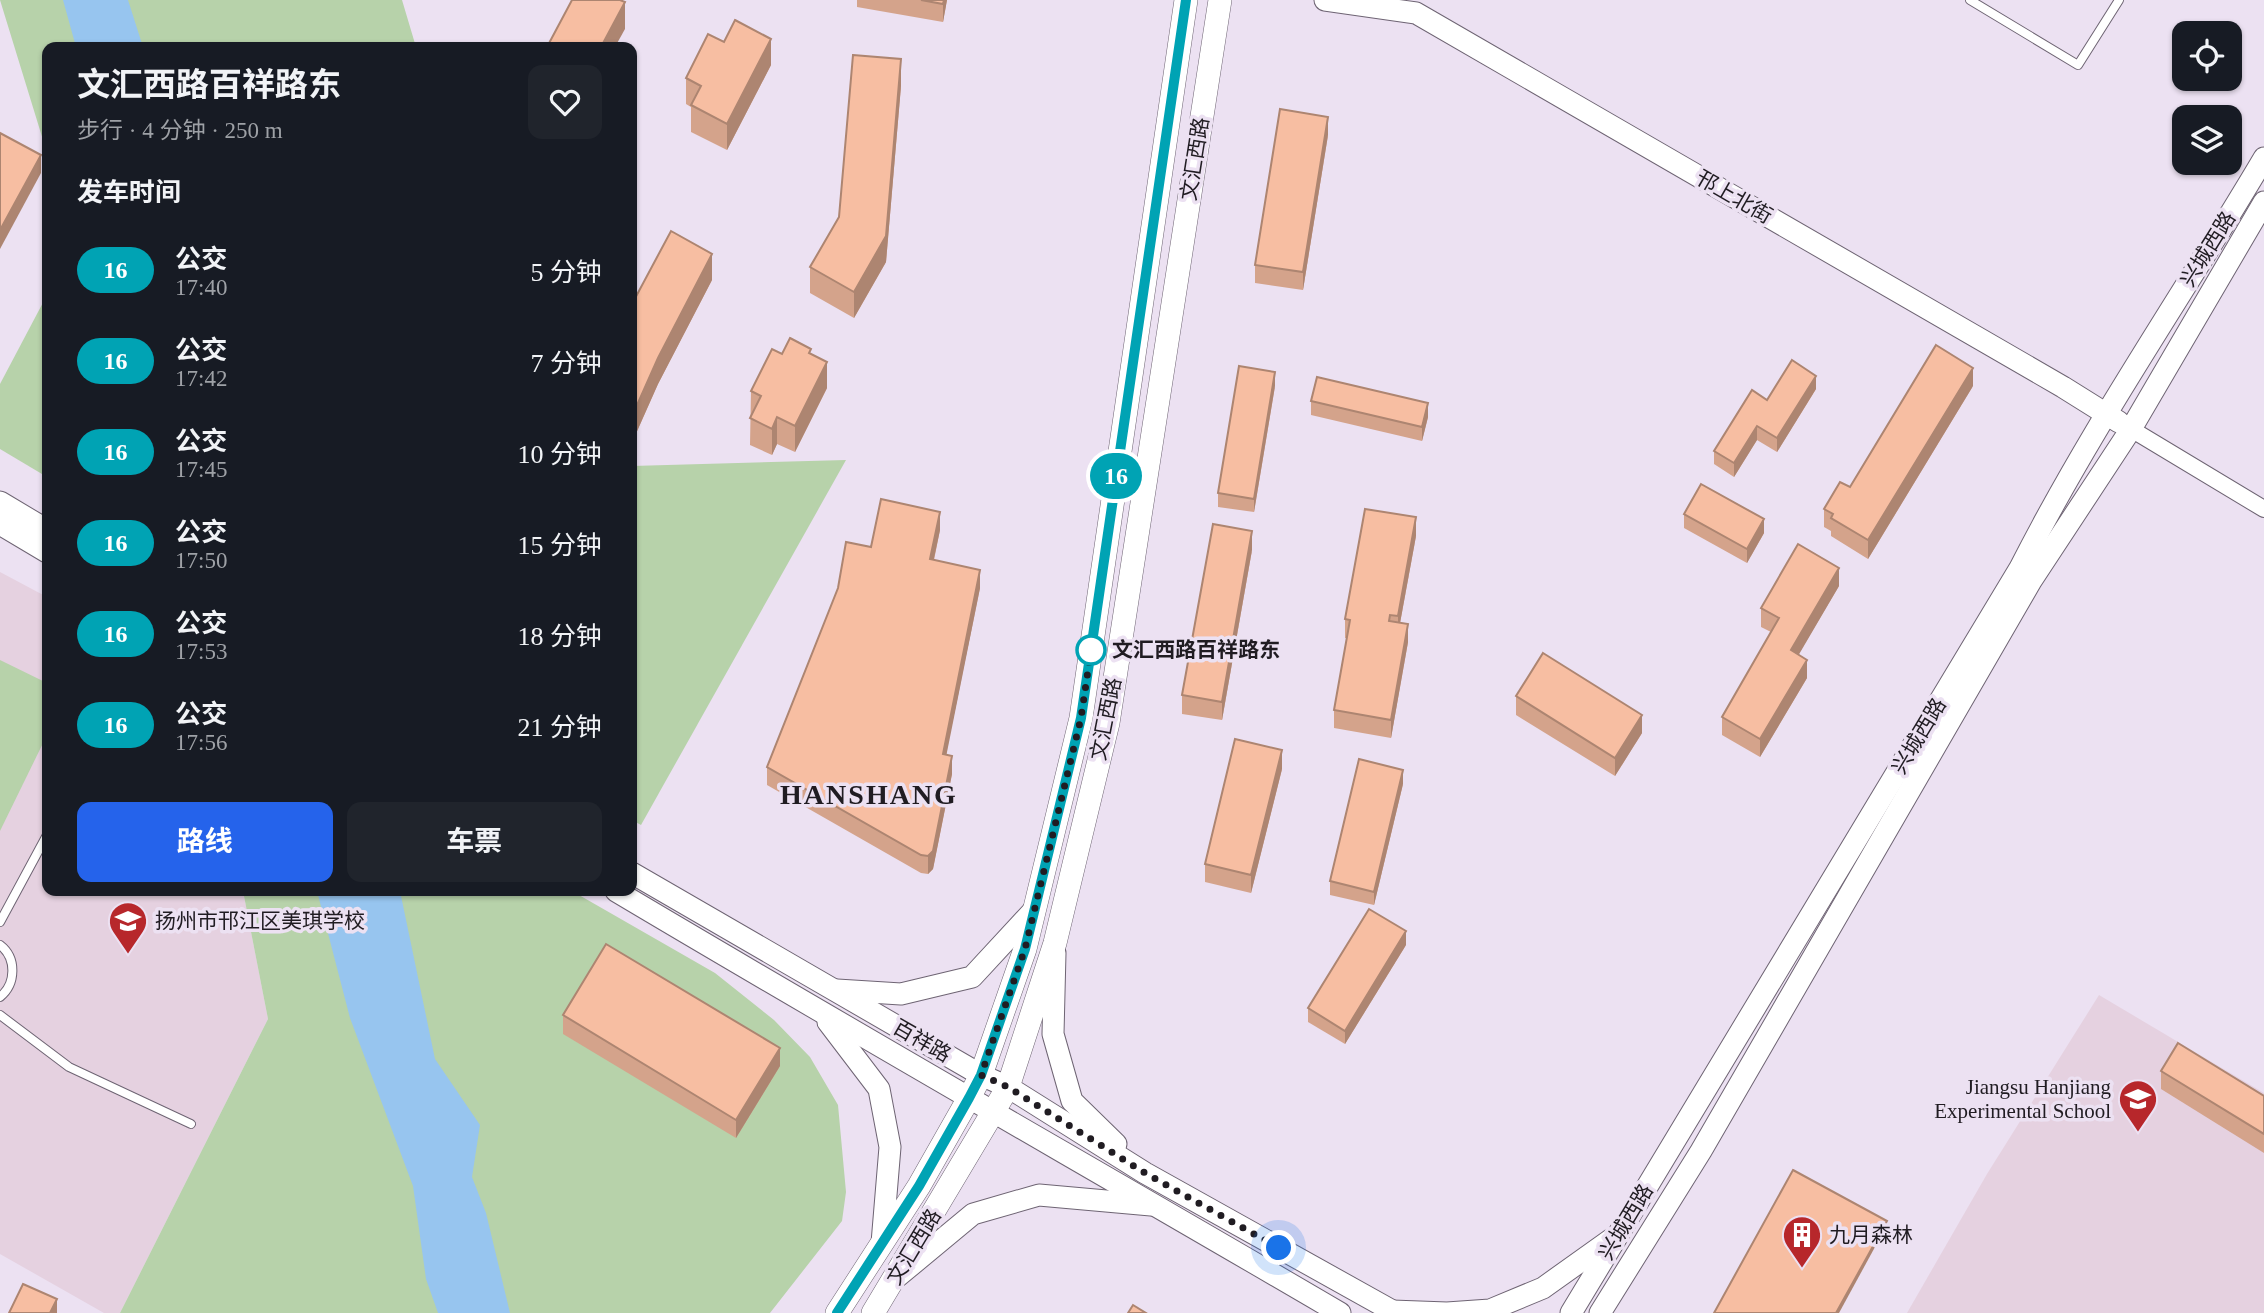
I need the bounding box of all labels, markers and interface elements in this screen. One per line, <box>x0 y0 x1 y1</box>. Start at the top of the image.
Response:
map controls <box>2172 21 2242 175</box>
button: locate <box>2172 21 2242 91</box>
button: heart <box>528 65 602 139</box>
text: 文汇西路百祥路东 <box>77 67 341 103</box>
button: layers <box>2172 105 2242 175</box>
street label: 文汇西路 <box>1177 116 1213 202</box>
text: 步行 · 4 分钟 · 250 m <box>77 118 283 143</box>
street label: 邗上北街 <box>1692 166 1776 228</box>
text: 发车时间 <box>77 178 181 207</box>
street label: 兴城西路 <box>2176 207 2240 291</box>
text: 公交 <box>175 245 227 274</box>
text: 16 <box>104 257 128 283</box>
text: 5 分钟 <box>530 258 602 287</box>
text: 17:40 <box>175 275 227 300</box>
text: 公交 <box>175 336 227 365</box>
text: 16 <box>104 348 128 374</box>
text: 7 分钟 <box>530 349 602 378</box>
text: 17:42 <box>175 366 227 391</box>
text: 公交 <box>175 427 227 456</box>
text: 16 <box>104 439 128 465</box>
text: 10 分钟 <box>517 440 602 469</box>
line badge: 16 <box>1084 453 1148 499</box>
text: 17:45 <box>175 457 227 482</box>
text: 16 <box>1104 463 1128 489</box>
text: 公交 <box>175 518 227 547</box>
text: 16 <box>104 530 128 556</box>
text: 15 分钟 <box>517 531 602 560</box>
text: 17:50 <box>175 548 227 573</box>
text: 公交 <box>175 609 227 638</box>
text: 16 <box>104 621 128 647</box>
text: 18 分钟 <box>517 622 602 651</box>
marker: 文汇西路百祥路东 <box>1076 635 1106 665</box>
place label: 文汇西路百祥路东 <box>1112 638 1280 662</box>
text: 17:53 <box>175 639 227 664</box>
street label: 文汇西路 <box>1086 675 1126 763</box>
street label: 兴城西路 <box>1887 694 1951 778</box>
text: 公交 <box>175 700 227 729</box>
text: 16 <box>104 712 128 738</box>
text: 21 分钟 <box>517 713 602 742</box>
text: 17:56 <box>175 730 227 755</box>
district label: HANSHANG <box>780 779 958 810</box>
button: 路线 <box>77 802 333 882</box>
button: 车票 <box>347 802 602 882</box>
school or university icon: 扬州市邗江区美琪学校 <box>107 900 149 955</box>
place label: 扬州市邗江区美琪学校 <box>155 909 365 933</box>
street label: 百祥路 <box>889 1015 955 1067</box>
place label: Jiangsu Hanjiang Experimental School <box>1934 1075 2111 1123</box>
school or university icon: Jiangsu Hanjiang Experimental School <box>2117 1078 2159 1133</box>
street label: 兴城西路 <box>1594 1180 1658 1264</box>
street label: 文汇西路 <box>882 1205 946 1289</box>
building icon: 九月森林 <box>1781 1214 1823 1269</box>
place label: 九月森林 <box>1829 1223 1913 1247</box>
your location <box>1261 1230 1296 1265</box>

